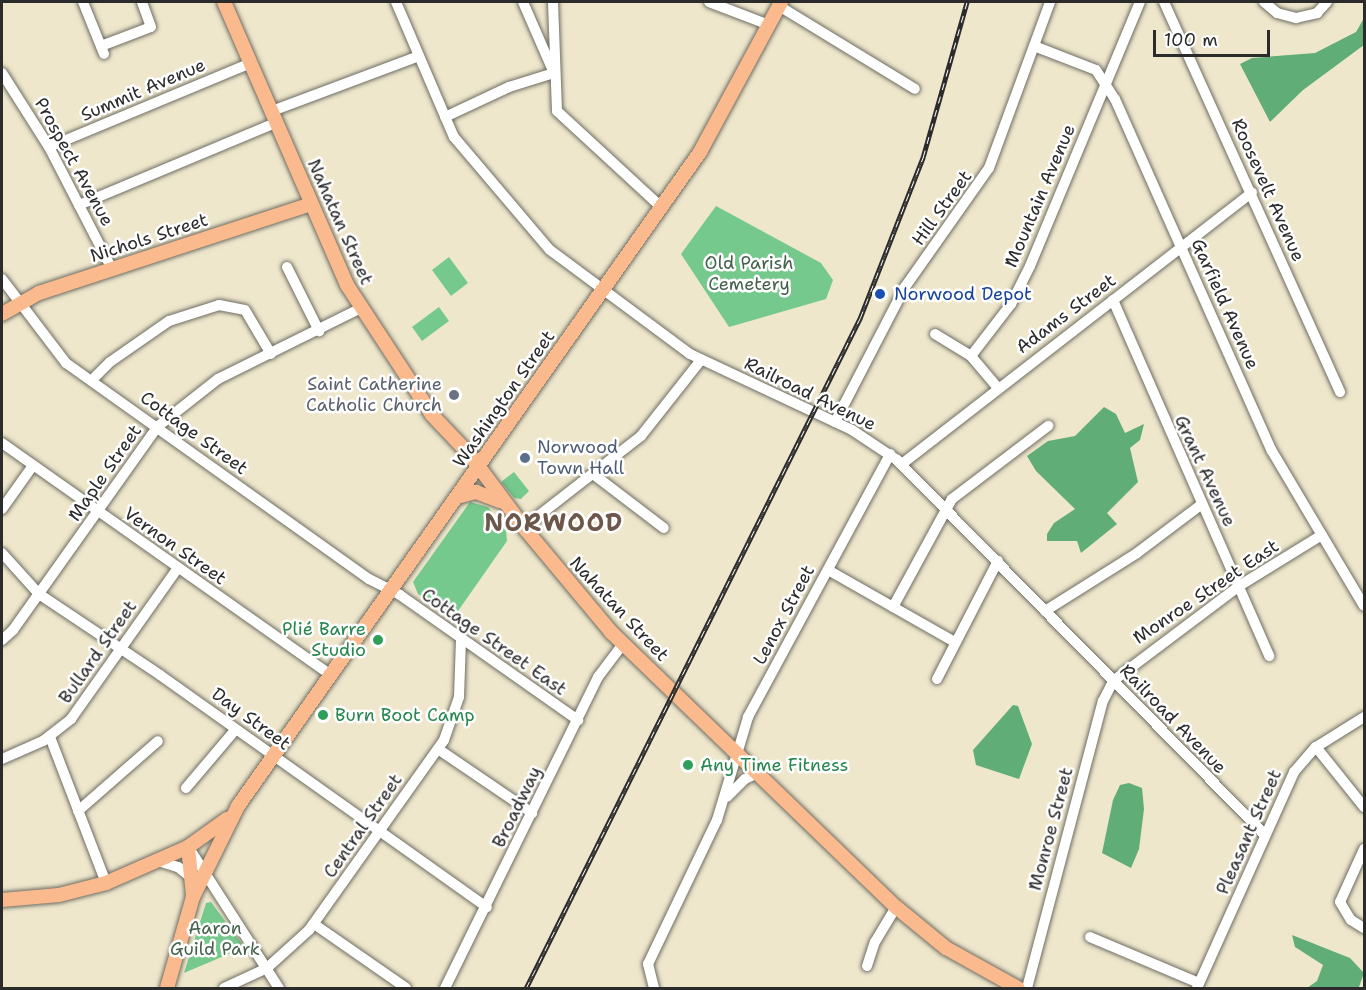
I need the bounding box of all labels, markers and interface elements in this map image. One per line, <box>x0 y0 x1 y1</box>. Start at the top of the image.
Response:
scale bar <box>1156 18 1273 56</box>
text: 100 m <box>1164 28 1218 52</box>
street label: Summit Avenue <box>77 54 209 126</box>
street label: Prospect Avenue <box>30 94 118 230</box>
street label: Roosevelt Avenue <box>1227 115 1309 265</box>
street label: Mountain Avenue <box>1000 121 1080 271</box>
street label: Nahatan Street <box>303 156 377 288</box>
street label: Hill Street <box>907 166 977 250</box>
street label: Nichols Street <box>87 209 211 267</box>
street label: Garfield Avenue <box>1187 235 1263 373</box>
park label: Old Parish Cemetery <box>705 253 793 296</box>
street label: Adams Street <box>1012 270 1120 358</box>
place label: Norwood Depot <box>894 283 1032 305</box>
marker: Norwood Depot <box>871 285 889 303</box>
street label: Washington Street <box>449 326 559 472</box>
street label: Railroad Avenue <box>741 353 879 435</box>
place label: Saint Catherine Catholic Church <box>306 374 442 416</box>
street label: Cottage Street <box>136 387 252 479</box>
marker: Saint Catherine Catholic Church <box>447 388 461 402</box>
street label: Grant Avenue <box>1170 412 1240 530</box>
street label: Maple Street <box>64 421 146 525</box>
place label: Norwood Town Hall <box>537 437 624 480</box>
marker: Norwood Town Hall <box>518 451 532 465</box>
street label: Vernon Street <box>120 503 230 589</box>
district label: NORWOOD <box>484 510 624 538</box>
street label: Monroe Street East <box>1129 535 1283 649</box>
street label: Nahatan Street <box>565 552 673 666</box>
street label: Lenox Street <box>749 561 819 669</box>
street label: Cottage Street East <box>417 584 571 700</box>
street label: Bullard Street <box>54 596 142 708</box>
place label: Plié Barre Studio <box>282 619 366 662</box>
marker: Plié Barre Studio <box>371 633 385 647</box>
street label: Railroad Avenue <box>1115 660 1231 778</box>
street label: Day Street <box>208 683 294 755</box>
place label: Burn Boot Camp <box>335 704 475 726</box>
marker: Burn Boot Camp <box>316 708 330 722</box>
place label: Any Time Fitness <box>700 754 848 776</box>
marker: Any Time Fitness <box>681 758 695 772</box>
street label: Broadway <box>488 763 546 851</box>
street label: Monroe Street <box>1024 765 1078 893</box>
street label: Pleasant Street <box>1212 766 1286 898</box>
street label: Central Street <box>319 770 407 882</box>
park label: Aaron Guild Park <box>170 918 260 960</box>

